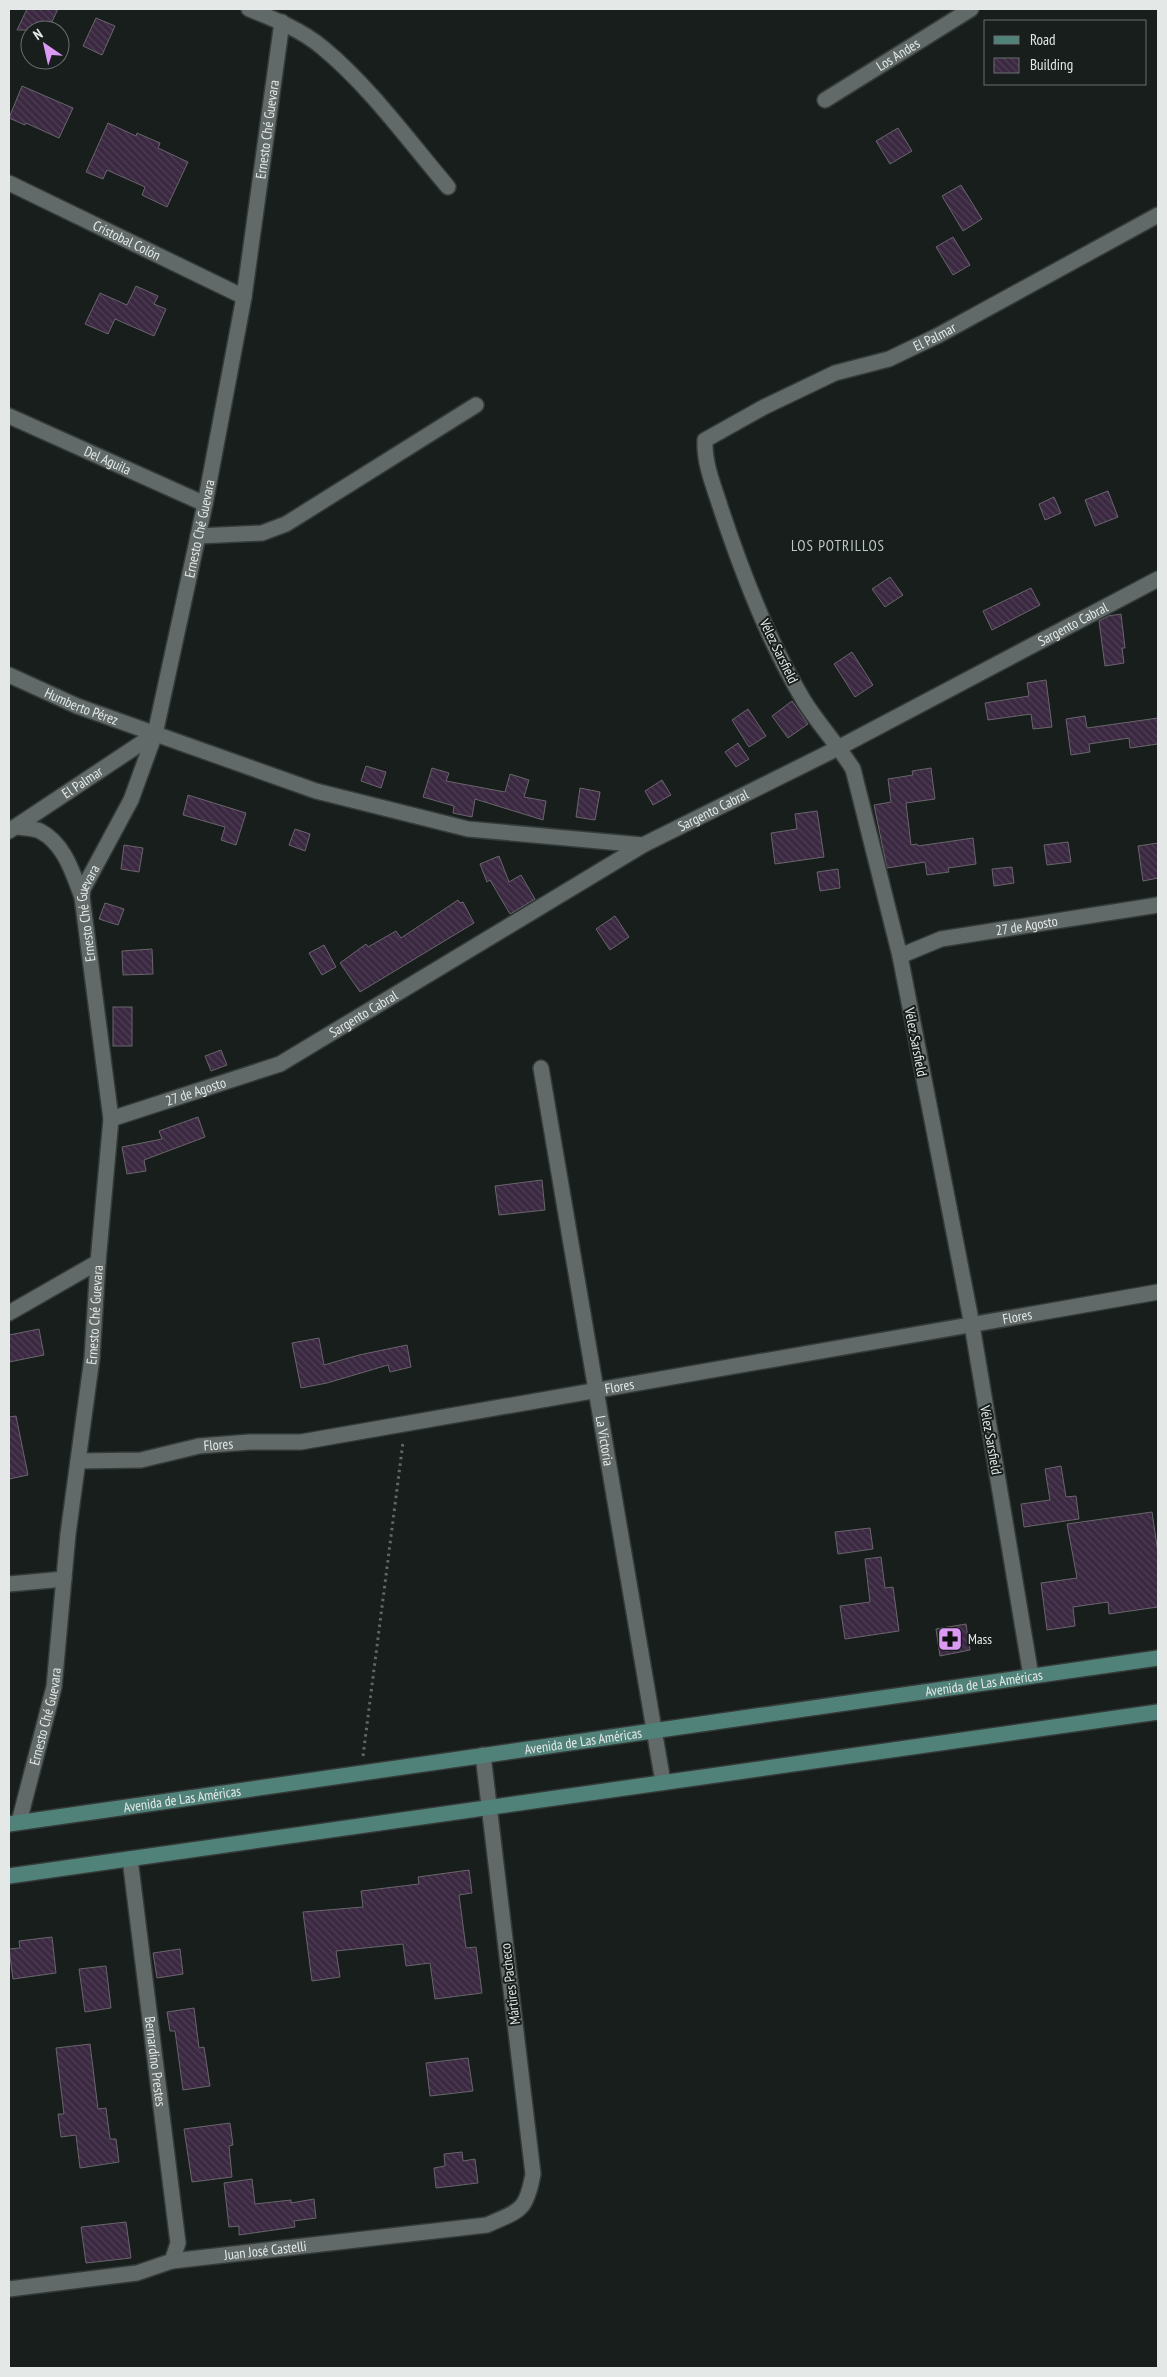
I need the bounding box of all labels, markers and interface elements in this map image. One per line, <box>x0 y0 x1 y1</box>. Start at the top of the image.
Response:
north arrow <box>20 20 70 70</box>
legend <box>984 20 1147 85</box>
text: N <box>30 25 46 44</box>
text: Road <box>1030 30 1056 49</box>
street label: Los Andes <box>873 34 923 75</box>
text: Building <box>1030 55 1073 74</box>
street label: Ernesto Ché Guevara <box>251 79 283 180</box>
street label: Cristobal Colón <box>90 216 164 264</box>
street label: El Palmar <box>910 318 959 355</box>
street label: Del Aguila <box>81 442 134 479</box>
street label: Ernesto Ché Guevara <box>180 478 218 579</box>
district label: LOS POTRILLOS <box>791 536 885 555</box>
street label: Sargento Cabral <box>1035 598 1112 650</box>
street label: Vélez Sarsfield <box>755 615 802 686</box>
street label: Humberto Pérez <box>42 683 121 729</box>
street label: El Palmar <box>58 762 106 802</box>
street label: Sargento Cabral <box>675 785 752 835</box>
street label: Ernesto Ché Guevara <box>73 861 103 963</box>
street label: 27 de Agosto <box>994 912 1059 939</box>
street label: Sargento Cabral <box>326 986 401 1041</box>
street label: Vélez Sarsfield <box>900 1005 931 1078</box>
street label: 27 de Agosto <box>163 1073 228 1110</box>
street label: Ernesto Ché Guevara <box>82 1264 107 1366</box>
street label: Flores <box>1001 1305 1034 1328</box>
street label: Flores <box>603 1375 636 1398</box>
street label: Vélez Sarsfield <box>976 1403 1006 1476</box>
street label: La Victoria <box>592 1414 618 1467</box>
street label: Flores <box>203 1434 234 1455</box>
pharmacy icon: Mass <box>937 1626 963 1652</box>
place label: Mass <box>968 1630 992 1648</box>
street label: Avenida de Las Américas <box>924 1666 1044 1701</box>
street label: Ernesto Ché Guevara <box>25 1667 65 1767</box>
street label: Avenida de Las Américas <box>523 1724 643 1758</box>
street label: Avenida de Las Américas <box>122 1782 242 1816</box>
street label: Mártires Pacheco <box>496 1942 524 2026</box>
street label: Bernardino Prestes <box>141 2015 170 2108</box>
street label: Juan José Castelli <box>222 2237 308 2264</box>

